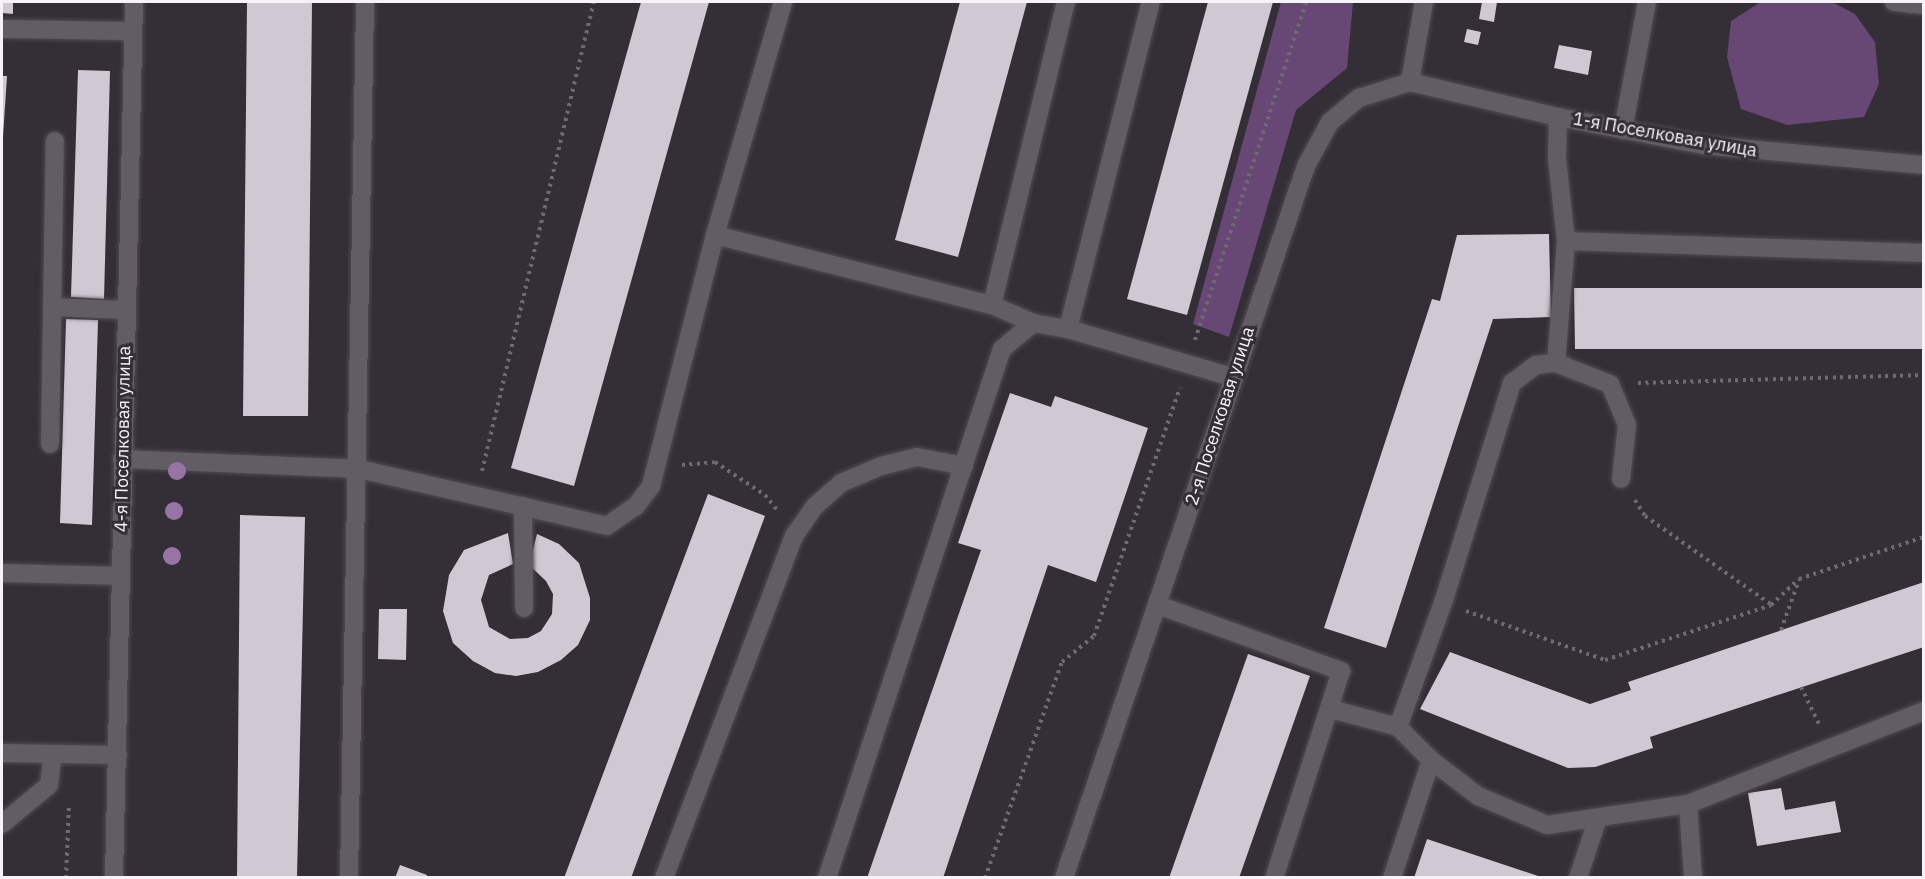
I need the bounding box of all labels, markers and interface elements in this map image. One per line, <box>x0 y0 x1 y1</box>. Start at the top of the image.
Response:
street label: 1-я Поселковая улица <box>1571 108 1759 162</box>
street label: 2-я Поселковая улица <box>1181 324 1259 508</box>
street label: 4-я Поселковая улица <box>111 346 135 532</box>

